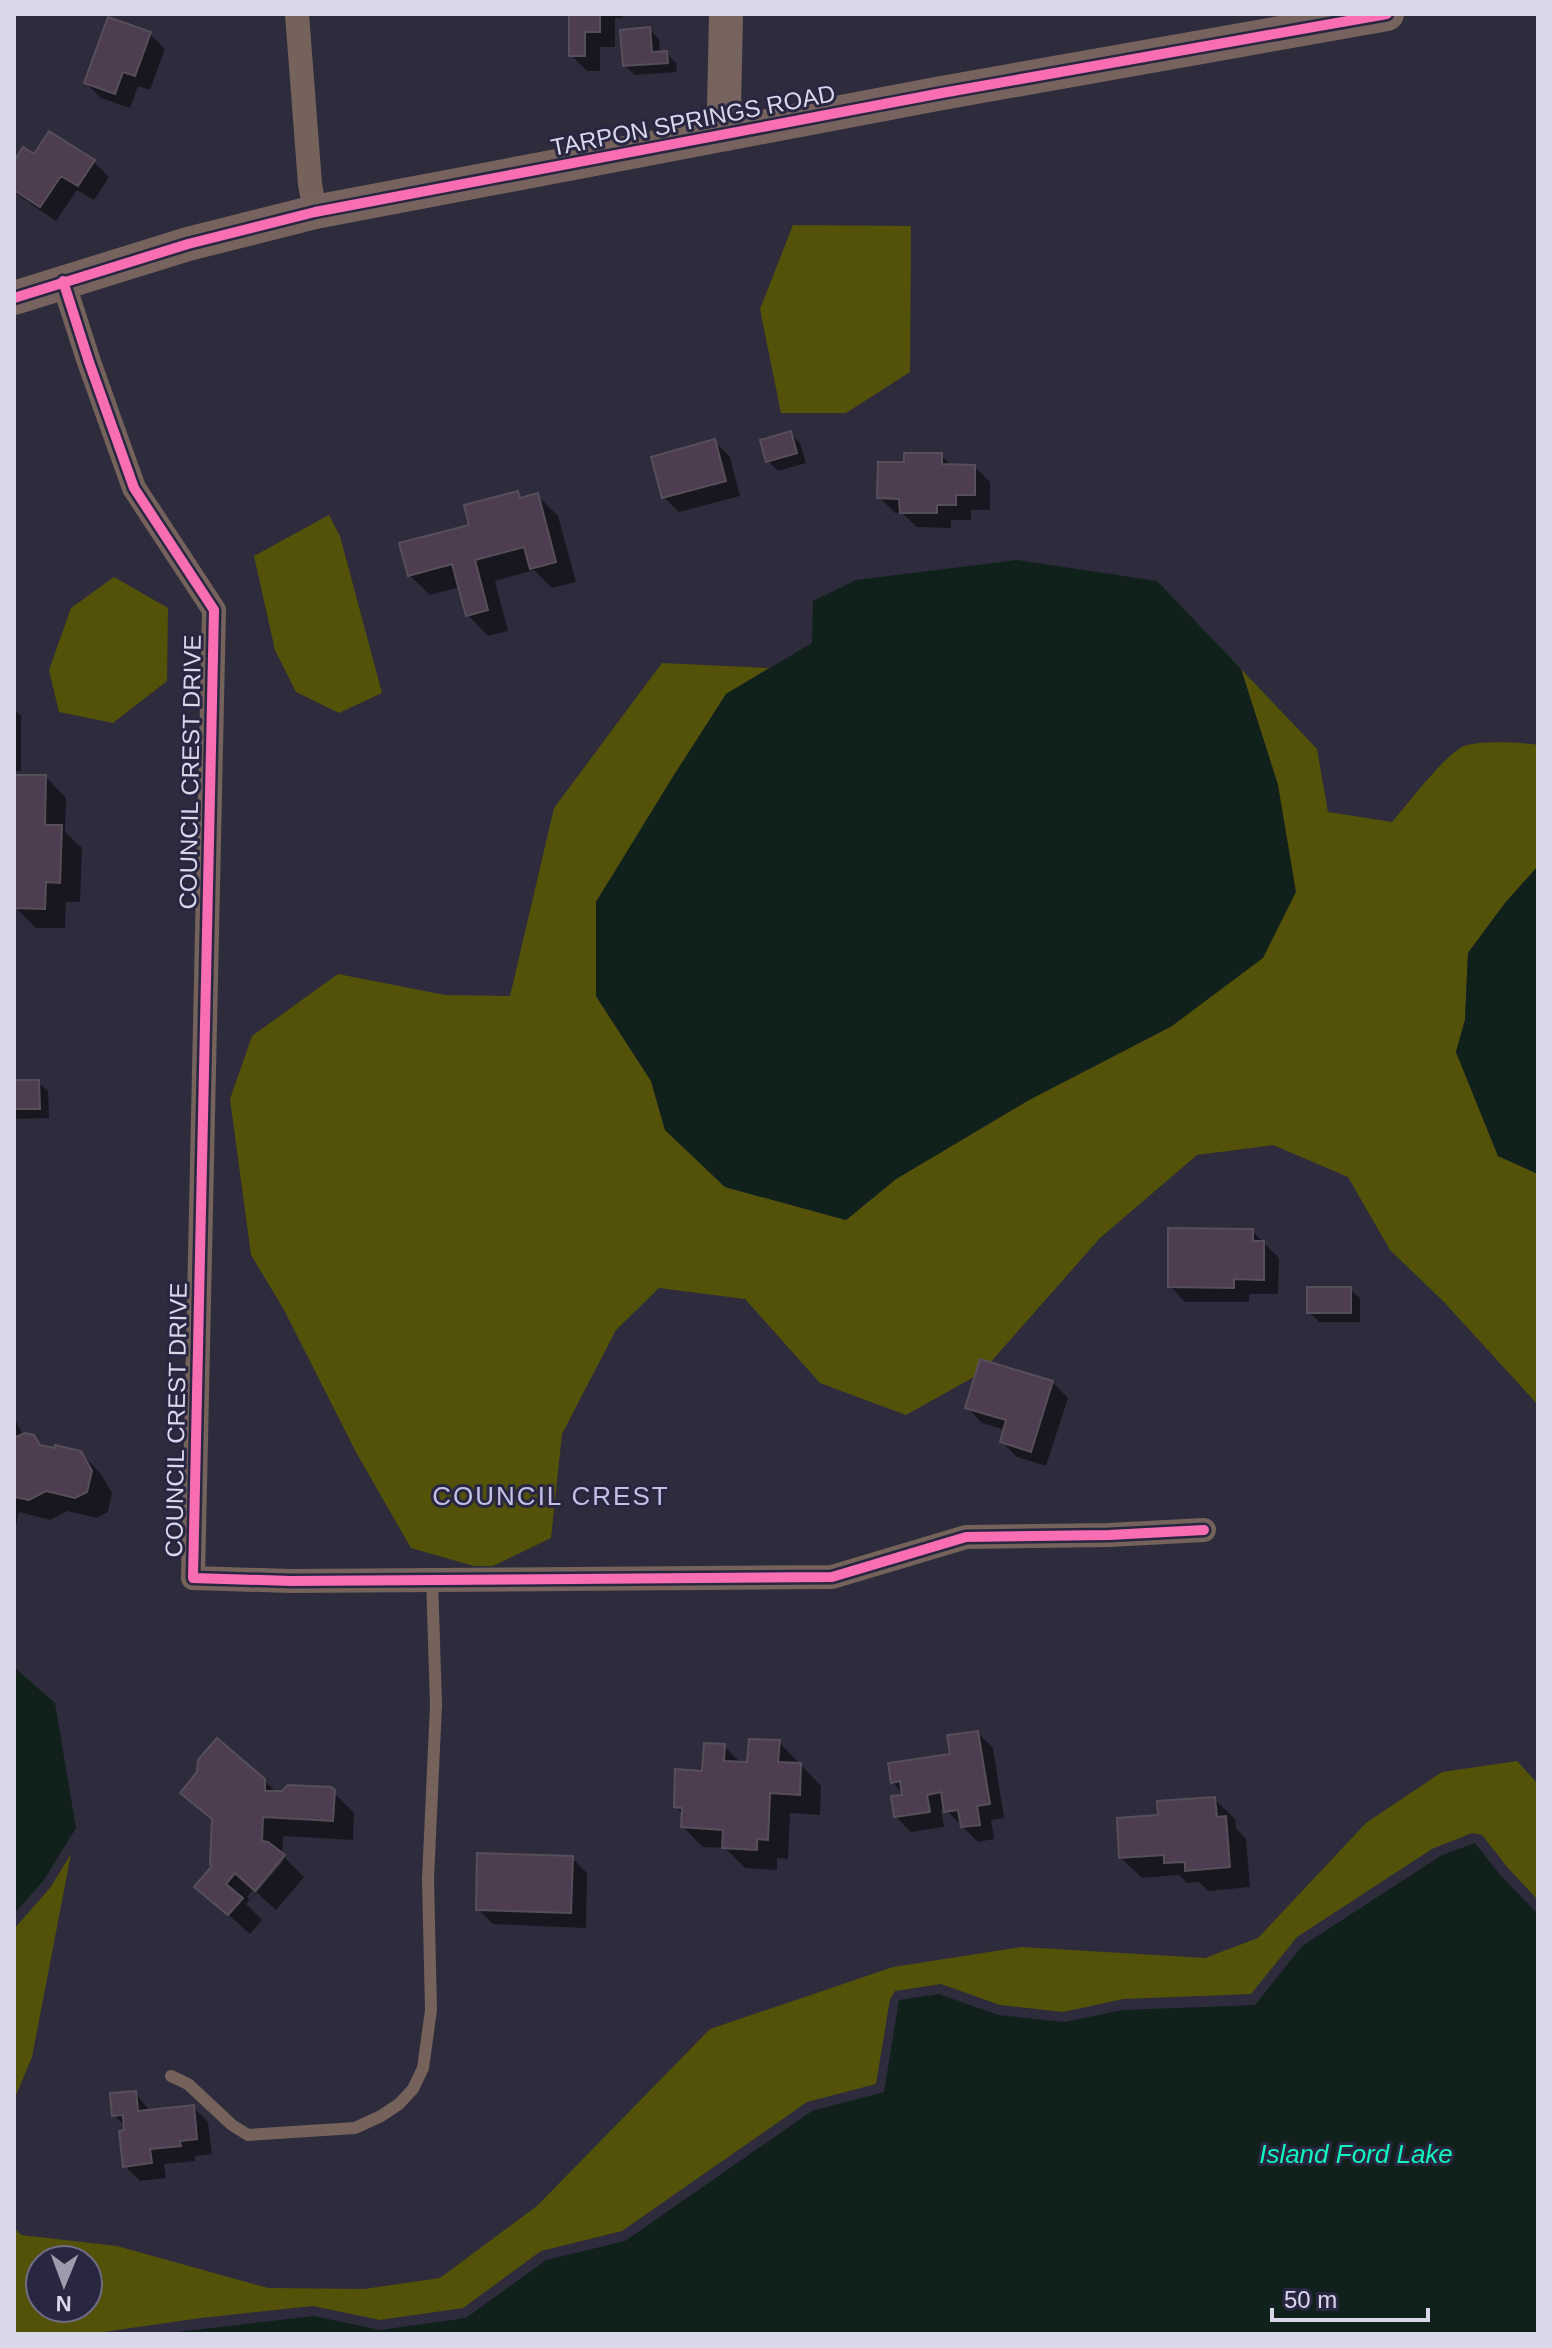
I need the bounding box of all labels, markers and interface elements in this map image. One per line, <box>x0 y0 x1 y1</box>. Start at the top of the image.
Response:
street label: TARPON SPRINGS ROAD <box>549 79 837 161</box>
street label: COUNCIL CREST DRIVE <box>174 634 206 910</box>
street label: COUNCIL CREST DRIVE <box>160 1282 192 1558</box>
district label: COUNCIL CREST <box>432 1481 670 1511</box>
water label: Island Ford Lake <box>1259 2139 1453 2169</box>
north arrow <box>24 2244 104 2324</box>
scale bar <box>1272 2272 1428 2322</box>
text: 50 m <box>1284 2286 1337 2313</box>
text: N <box>55 2291 72 2316</box>

